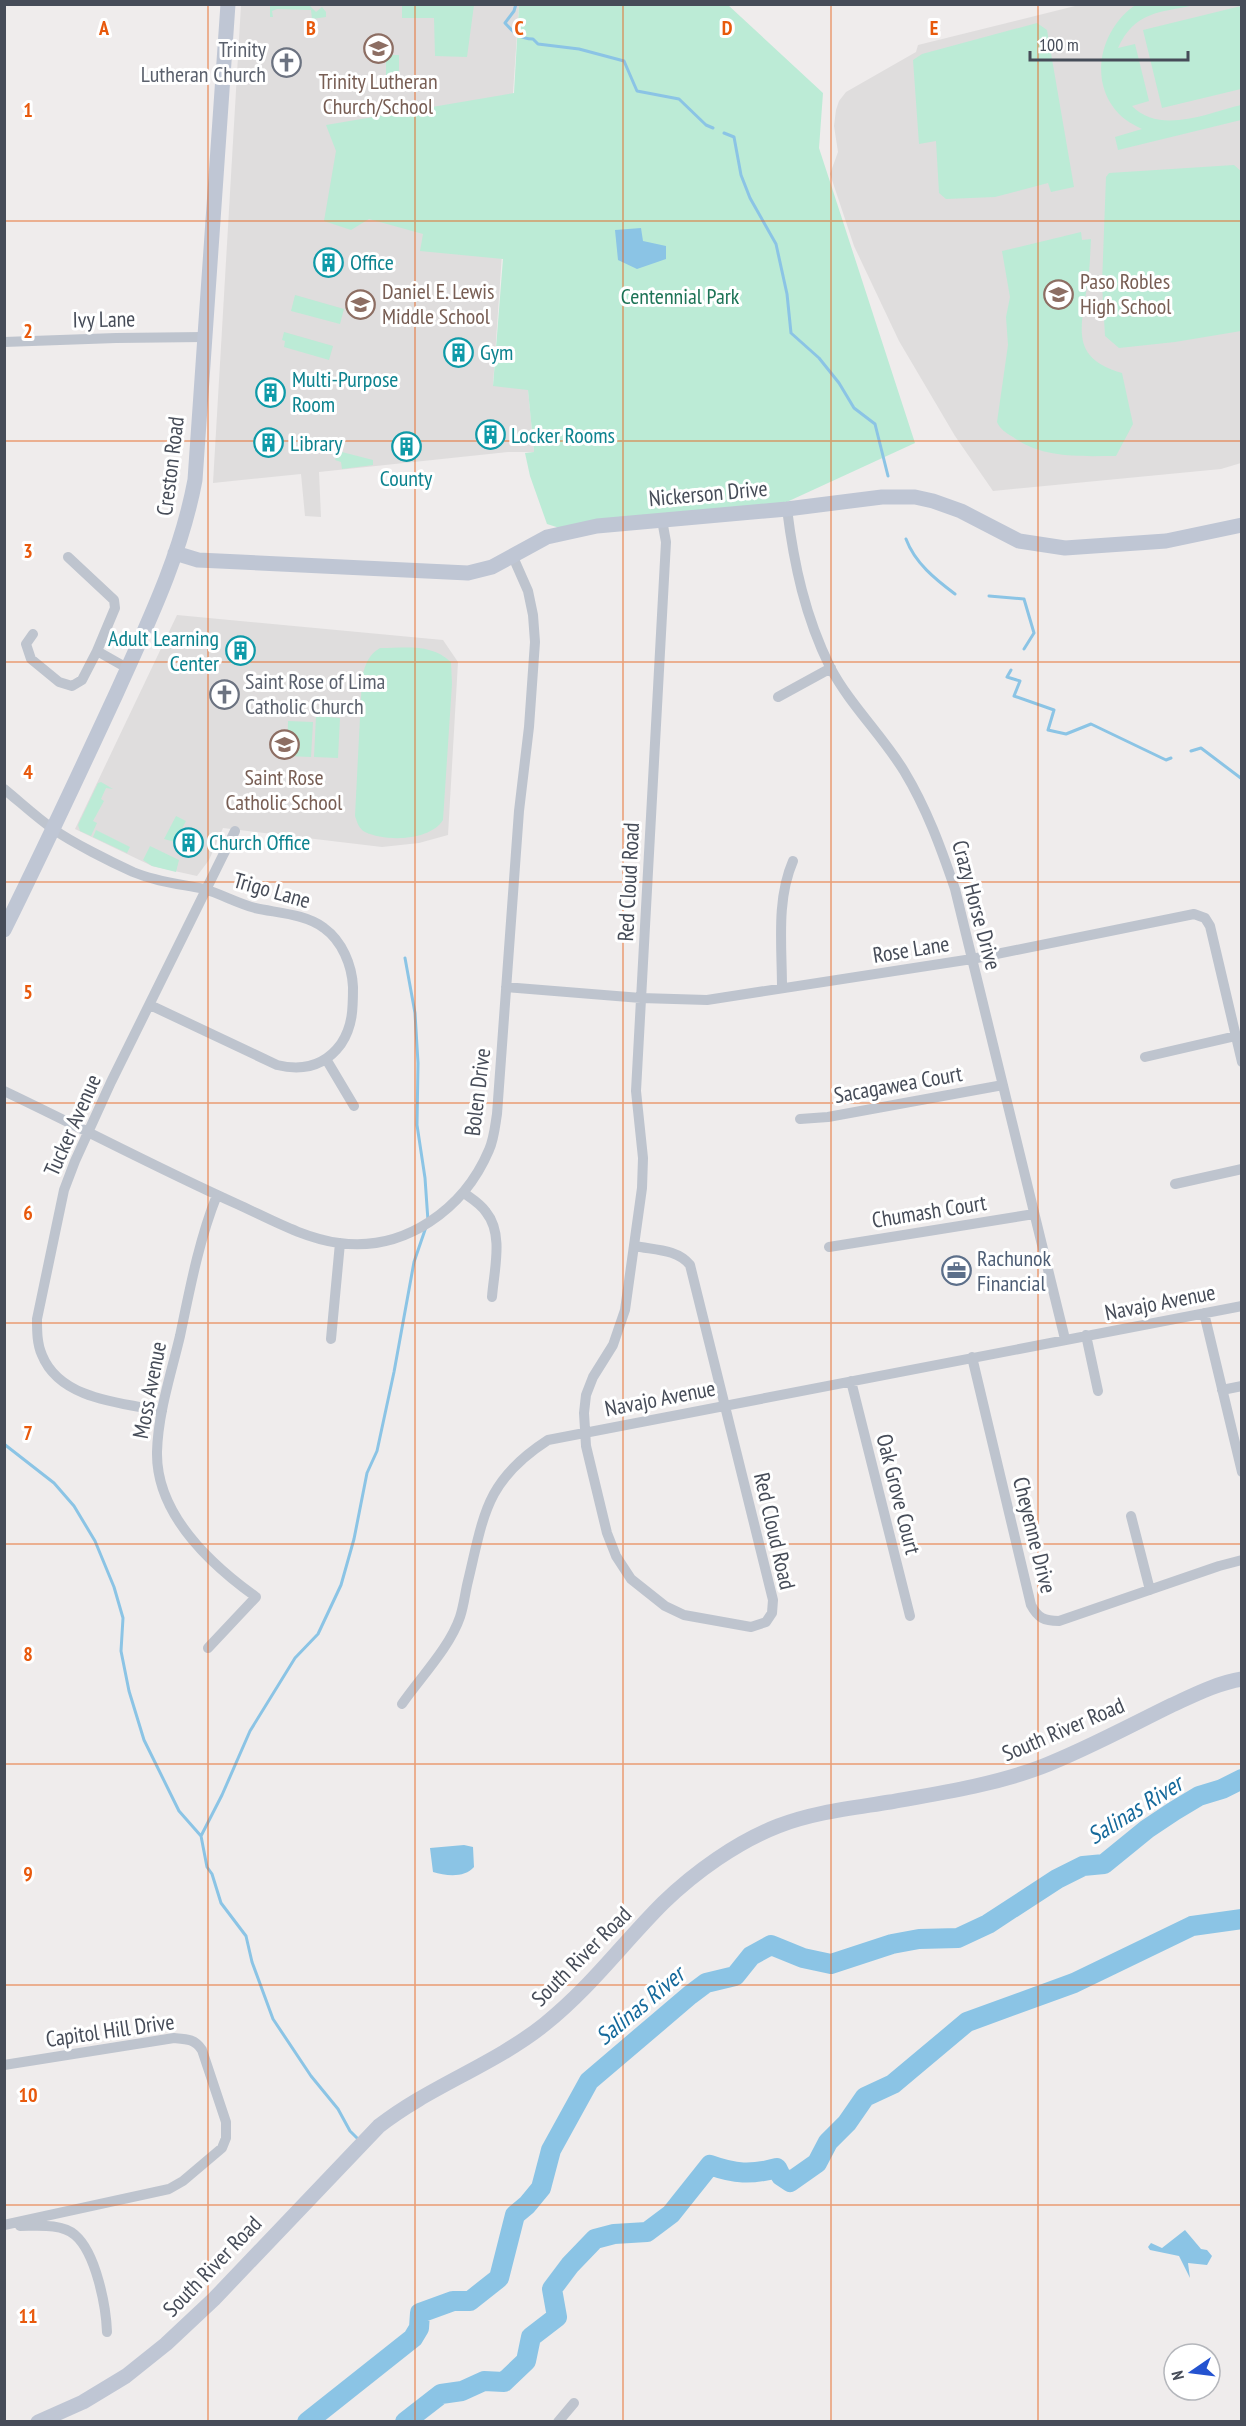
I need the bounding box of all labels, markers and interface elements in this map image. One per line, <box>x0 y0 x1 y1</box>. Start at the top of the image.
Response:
text: A <box>98 15 110 41</box>
text: B <box>306 15 316 41</box>
text: C <box>514 15 524 41</box>
text: D <box>722 15 733 41</box>
text: E <box>930 15 938 41</box>
scale bar <box>1030 24 1188 62</box>
school or university icon: Trinity Lutheran Church/School <box>362 33 394 65</box>
text: 100 m <box>1039 33 1079 56</box>
place label: Trinity Lutheran Church <box>141 35 267 88</box>
church icon: Trinity Lutheran Church <box>271 46 303 78</box>
place label: Trinity Lutheran Church/School <box>318 67 438 120</box>
text: 1 <box>23 97 33 123</box>
building icon: Office <box>313 246 345 278</box>
place label: Office <box>350 248 394 276</box>
place label: Paso Robles High School <box>1080 267 1172 320</box>
place label: Daniel E. Lewis Middle School <box>382 277 495 330</box>
school or university icon: Paso Robles High School <box>1043 278 1075 310</box>
park label: Centennial Park <box>621 282 740 310</box>
school or university icon: Daniel E. Lewis Middle School <box>345 288 377 320</box>
street label: Ivy Lane <box>72 304 136 334</box>
text: 2 <box>23 318 33 344</box>
building icon: Gym <box>443 336 475 368</box>
place label: Gym <box>480 338 513 366</box>
place label: Multi-Purpose Room <box>292 365 398 418</box>
building icon: Multi-Purpose Room <box>255 376 287 408</box>
street label: Creston Road <box>150 415 190 517</box>
building icon: Locker Rooms <box>474 419 506 451</box>
place label: Locker Rooms <box>511 421 615 449</box>
building icon: Library <box>253 427 285 459</box>
place label: Library <box>290 429 343 457</box>
building icon: County <box>390 430 422 462</box>
place label: County <box>380 464 433 492</box>
street label: Nickerson Drive <box>647 474 769 512</box>
text: 3 <box>23 538 33 564</box>
place label: Adult Learning Center <box>108 624 219 677</box>
building icon: Adult Learning Center <box>224 635 256 667</box>
place label: Saint Rose of Lima Catholic Church <box>245 667 385 720</box>
church icon: Saint Rose of Lima Catholic Church <box>208 678 240 710</box>
school or university icon: Saint Rose Catholic School <box>268 729 300 761</box>
text: 4 <box>23 759 33 785</box>
place label: Saint Rose Catholic School <box>226 763 343 816</box>
street label: Red Cloud Road <box>611 822 645 942</box>
building icon: Church Office <box>172 826 204 858</box>
place label: Church Office <box>209 828 310 856</box>
street label: Crazy Horse Drive <box>946 837 1008 973</box>
street label: Trigo Lane <box>230 866 314 914</box>
street label: Rose Lane <box>871 929 951 969</box>
text: 5 <box>23 979 33 1005</box>
street label: Bolen Drive <box>458 1046 496 1138</box>
street label: Sacagawea Court <box>832 1059 964 1109</box>
street label: Tucker Avenue <box>37 1070 107 1180</box>
street label: Chumash Court <box>870 1188 988 1234</box>
text: 6 <box>23 1200 33 1226</box>
place label: Rachunok Financial <box>977 1244 1052 1297</box>
office icon: Rachunok Financial <box>940 1255 972 1287</box>
street label: Navajo Avenue <box>1102 1278 1218 1326</box>
street label: Moss Avenue <box>126 1339 172 1441</box>
street label: Navajo Avenue <box>602 1374 718 1422</box>
text: 7 <box>23 1420 33 1446</box>
street label: Oak Grove Court <box>871 1431 927 1557</box>
street label: Red Cloud Road <box>748 1470 802 1592</box>
street label: Cheyenne Drive <box>1007 1474 1063 1596</box>
text: 8 <box>23 1641 33 1667</box>
street label: South River Road <box>998 1691 1128 1767</box>
water label: Salinas River <box>1081 1766 1191 1851</box>
text: 9 <box>23 1861 33 1887</box>
street label: South River Road <box>525 1900 637 2012</box>
water label: Salinas River <box>589 1957 693 2052</box>
street label: Capitol Hill Drive <box>44 2007 176 2053</box>
text: 10 <box>18 2082 38 2108</box>
street label: South River Road <box>157 2210 267 2322</box>
text: 11 <box>18 2303 38 2329</box>
north arrow <box>1162 2342 1222 2402</box>
text: N <box>1167 2369 1188 2382</box>

